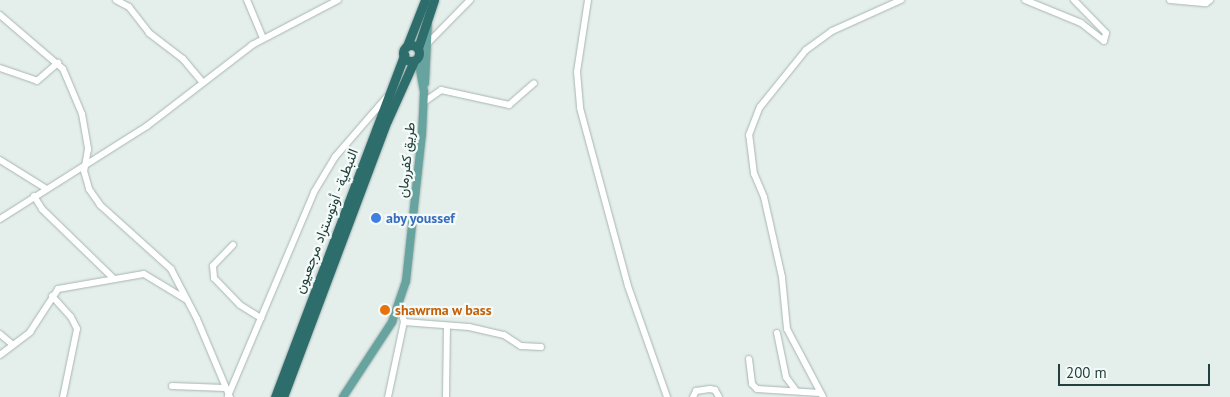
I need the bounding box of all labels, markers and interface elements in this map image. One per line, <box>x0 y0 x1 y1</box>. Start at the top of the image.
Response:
street label: طريق كفررمان <box>394 121 418 199</box>
street label: النبطية - أوتوستراد مرجعيون <box>290 145 362 297</box>
place label: aby youssef <box>386 210 456 226</box>
marker: aby youssef <box>370 212 382 224</box>
place label: shawrma w bass <box>395 302 492 318</box>
marker: shawrma w bass <box>379 304 391 316</box>
scale bar <box>1060 354 1212 386</box>
text: 200 m <box>1066 363 1107 382</box>

